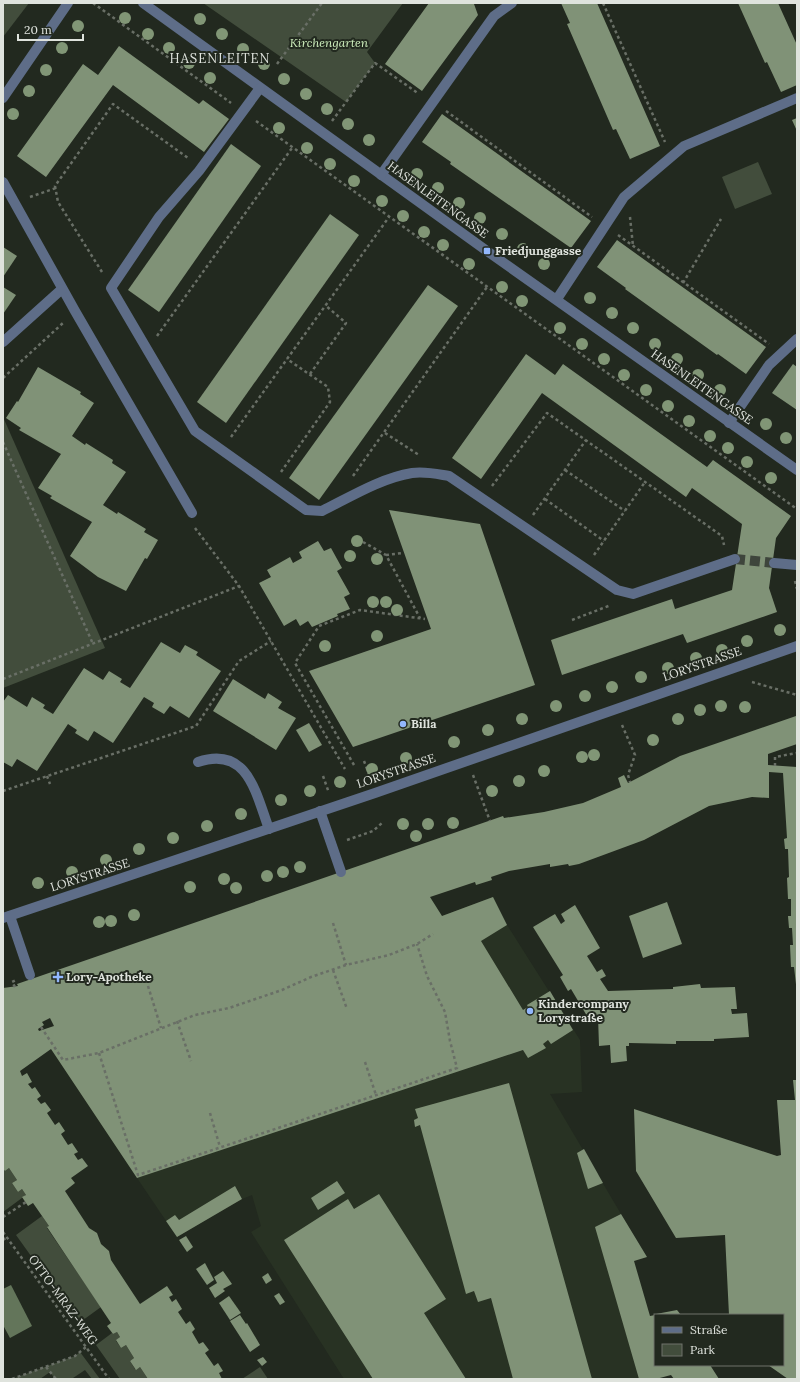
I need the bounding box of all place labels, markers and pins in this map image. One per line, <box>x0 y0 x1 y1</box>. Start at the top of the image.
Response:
place label: Friedjunggasse <box>495 243 582 258</box>
marker: Friedjunggasse <box>482 246 492 256</box>
place label: Billa <box>411 716 437 731</box>
marker: Billa <box>398 719 408 729</box>
place label: Lory-Apotheke <box>66 969 152 984</box>
marker: Lory-Apotheke <box>53 972 63 982</box>
place label: Kindercompany Lorystraße <box>538 996 629 1025</box>
marker: Kindercompany Lorystraße <box>525 1006 535 1016</box>

